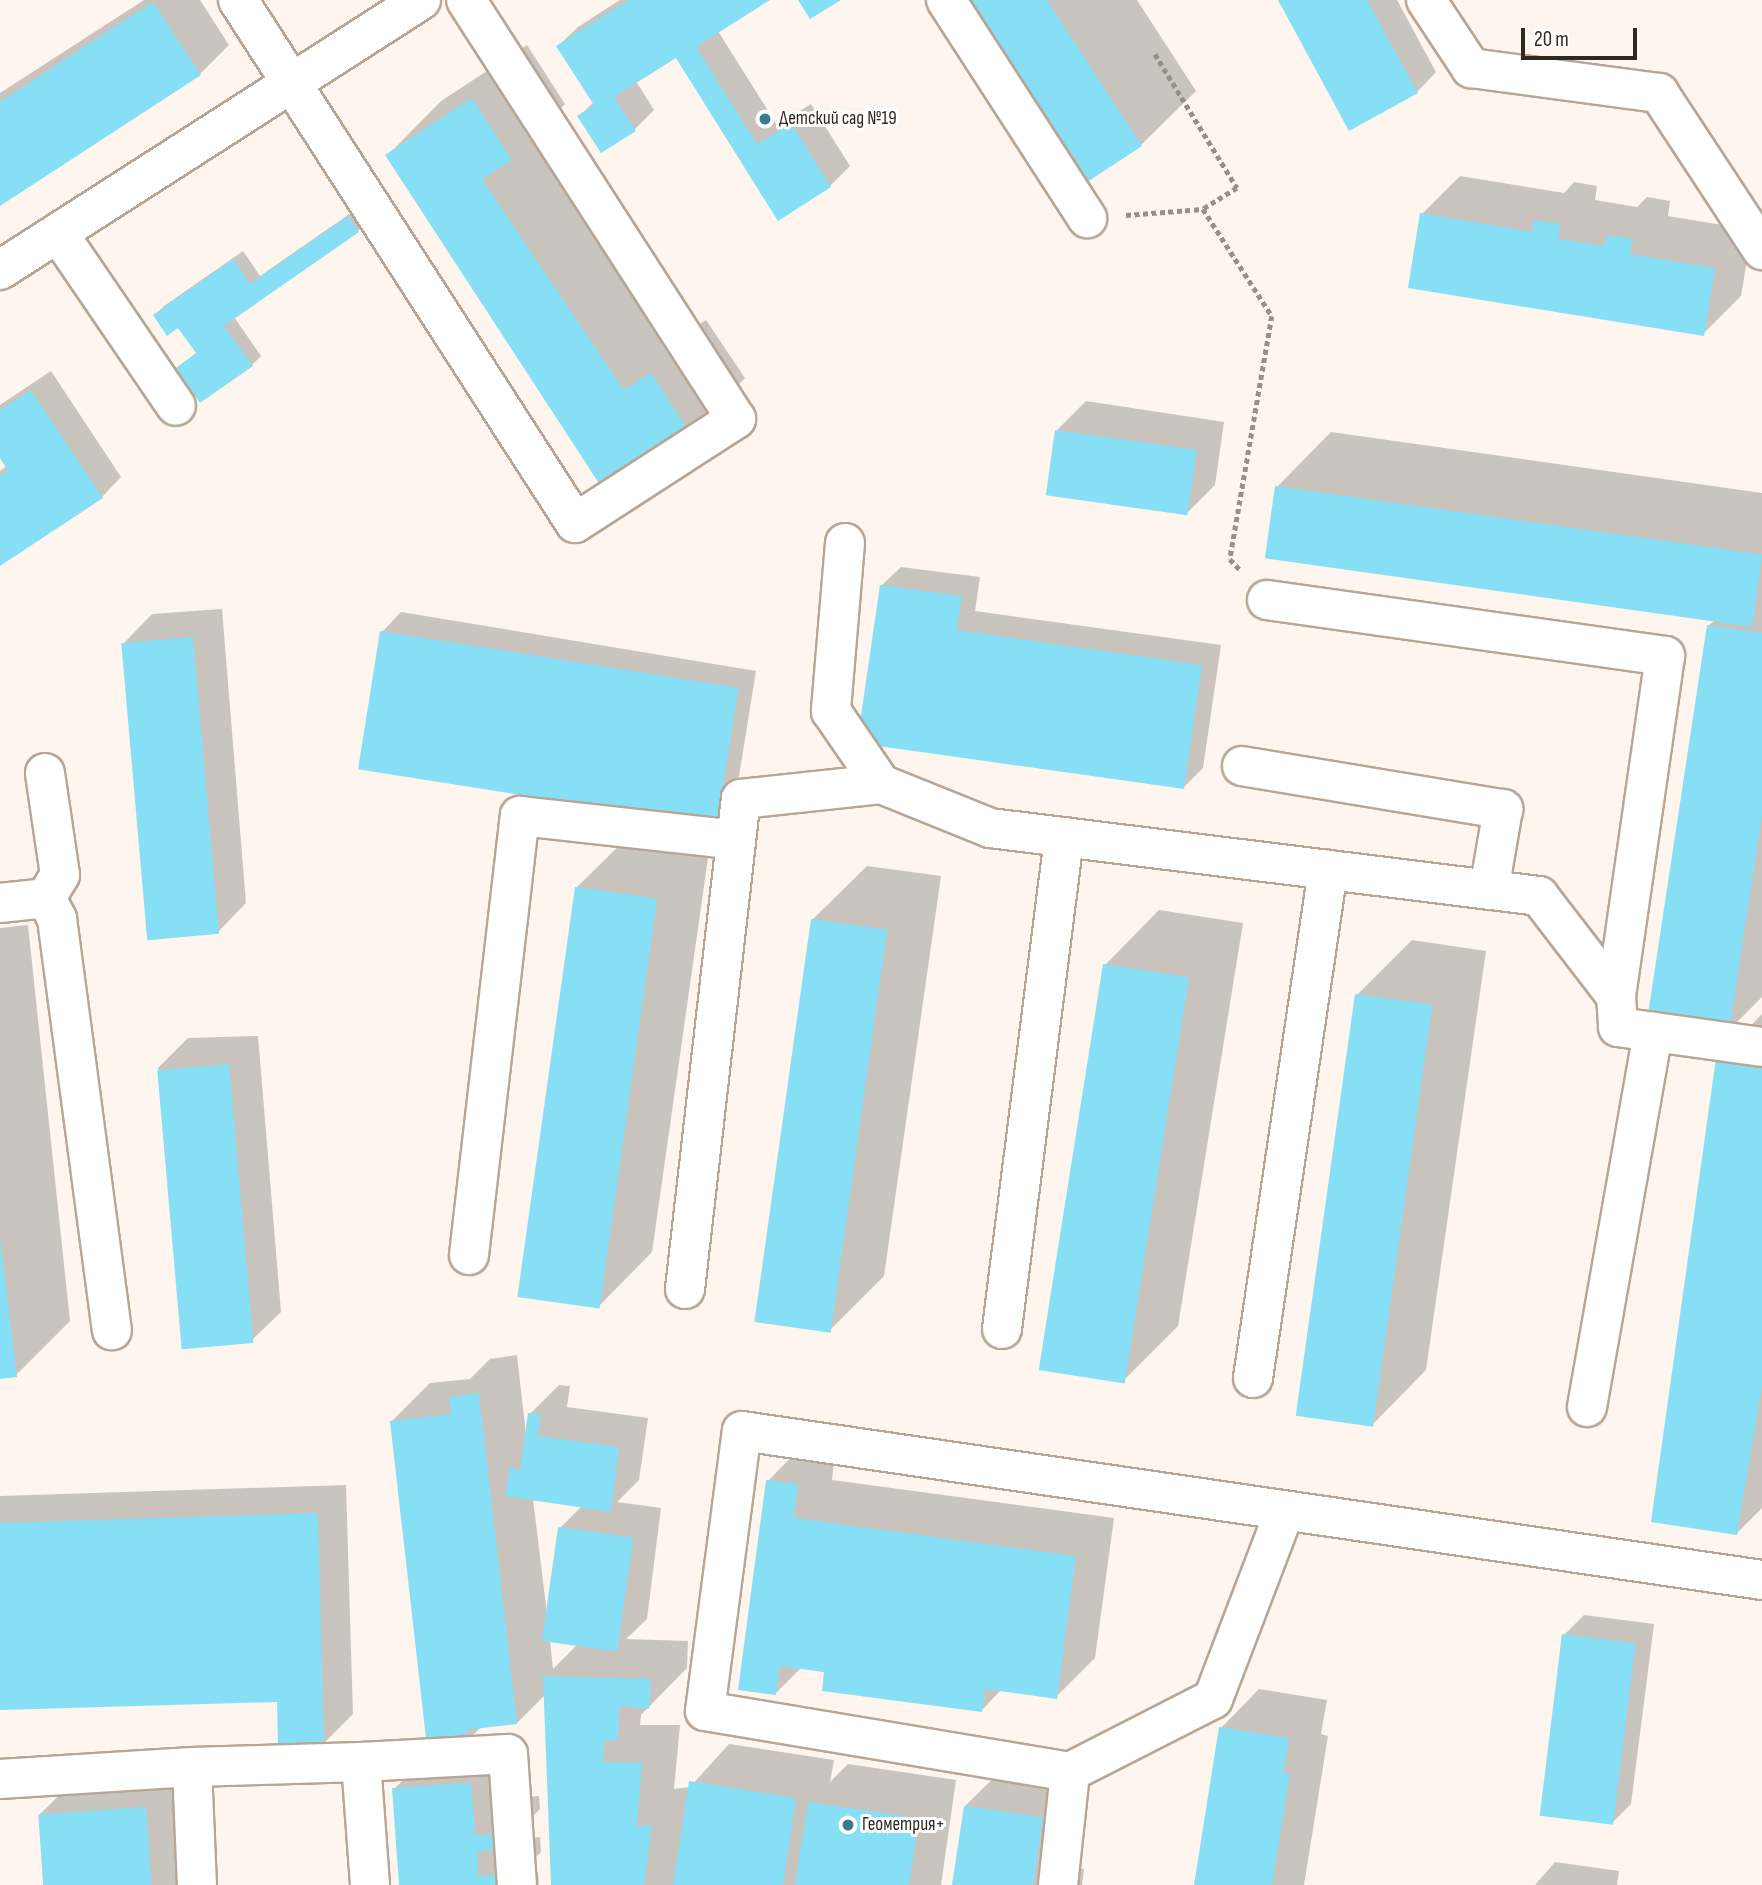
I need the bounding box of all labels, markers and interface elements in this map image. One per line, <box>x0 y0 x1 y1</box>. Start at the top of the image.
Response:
scale bar <box>1524 14 1640 58</box>
text: 20 m <box>1534 27 1569 52</box>
place label: Детский сад №19 <box>779 108 897 130</box>
marker: Детский сад №19 <box>757 111 773 127</box>
place label: Геометрия+ <box>862 1814 945 1836</box>
marker: Геометрия+ <box>840 1817 856 1833</box>

